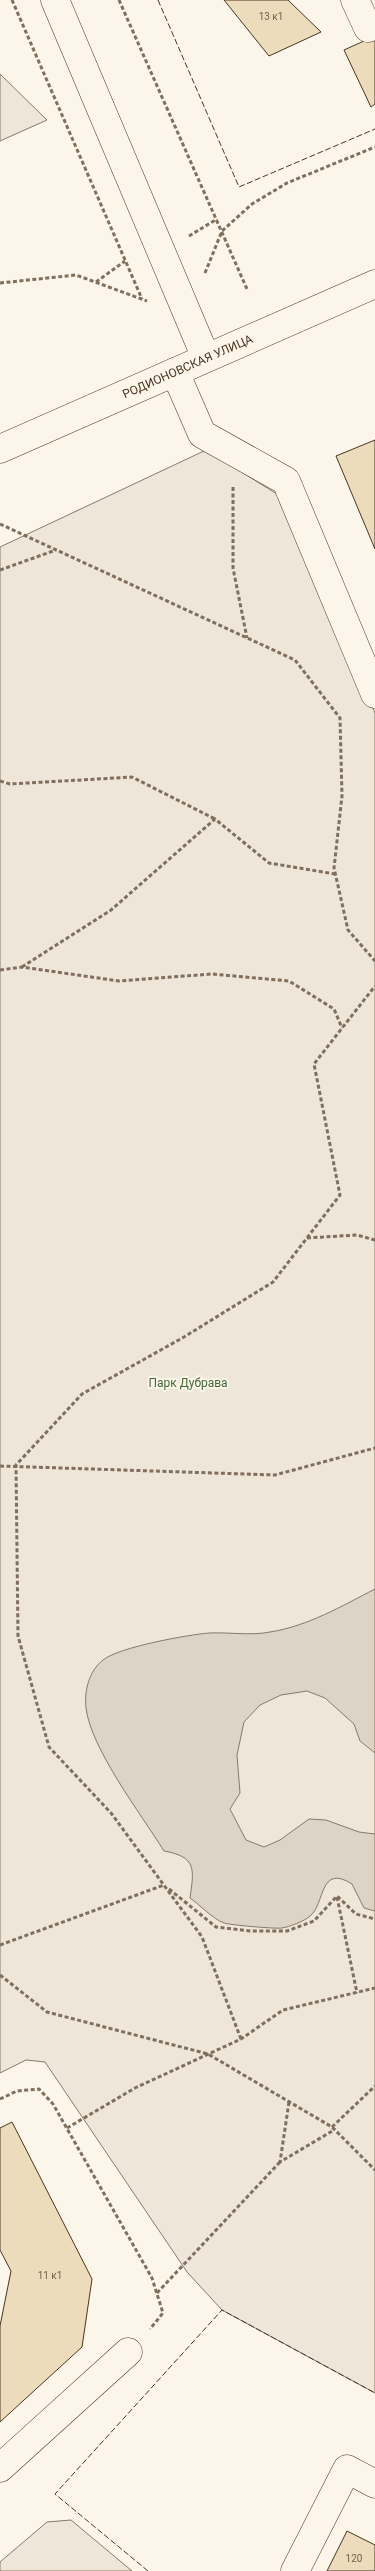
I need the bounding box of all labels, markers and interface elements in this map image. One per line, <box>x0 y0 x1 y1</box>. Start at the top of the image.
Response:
house number: 13 к1 <box>259 11 283 22</box>
street label: РОДИОНОВСКАЯ УЛИЦА <box>120 332 255 401</box>
park label: Парк Дубрава <box>148 1376 228 1390</box>
house number: 11 к1 <box>38 2270 62 2281</box>
house number: 120 <box>346 2553 363 2564</box>

